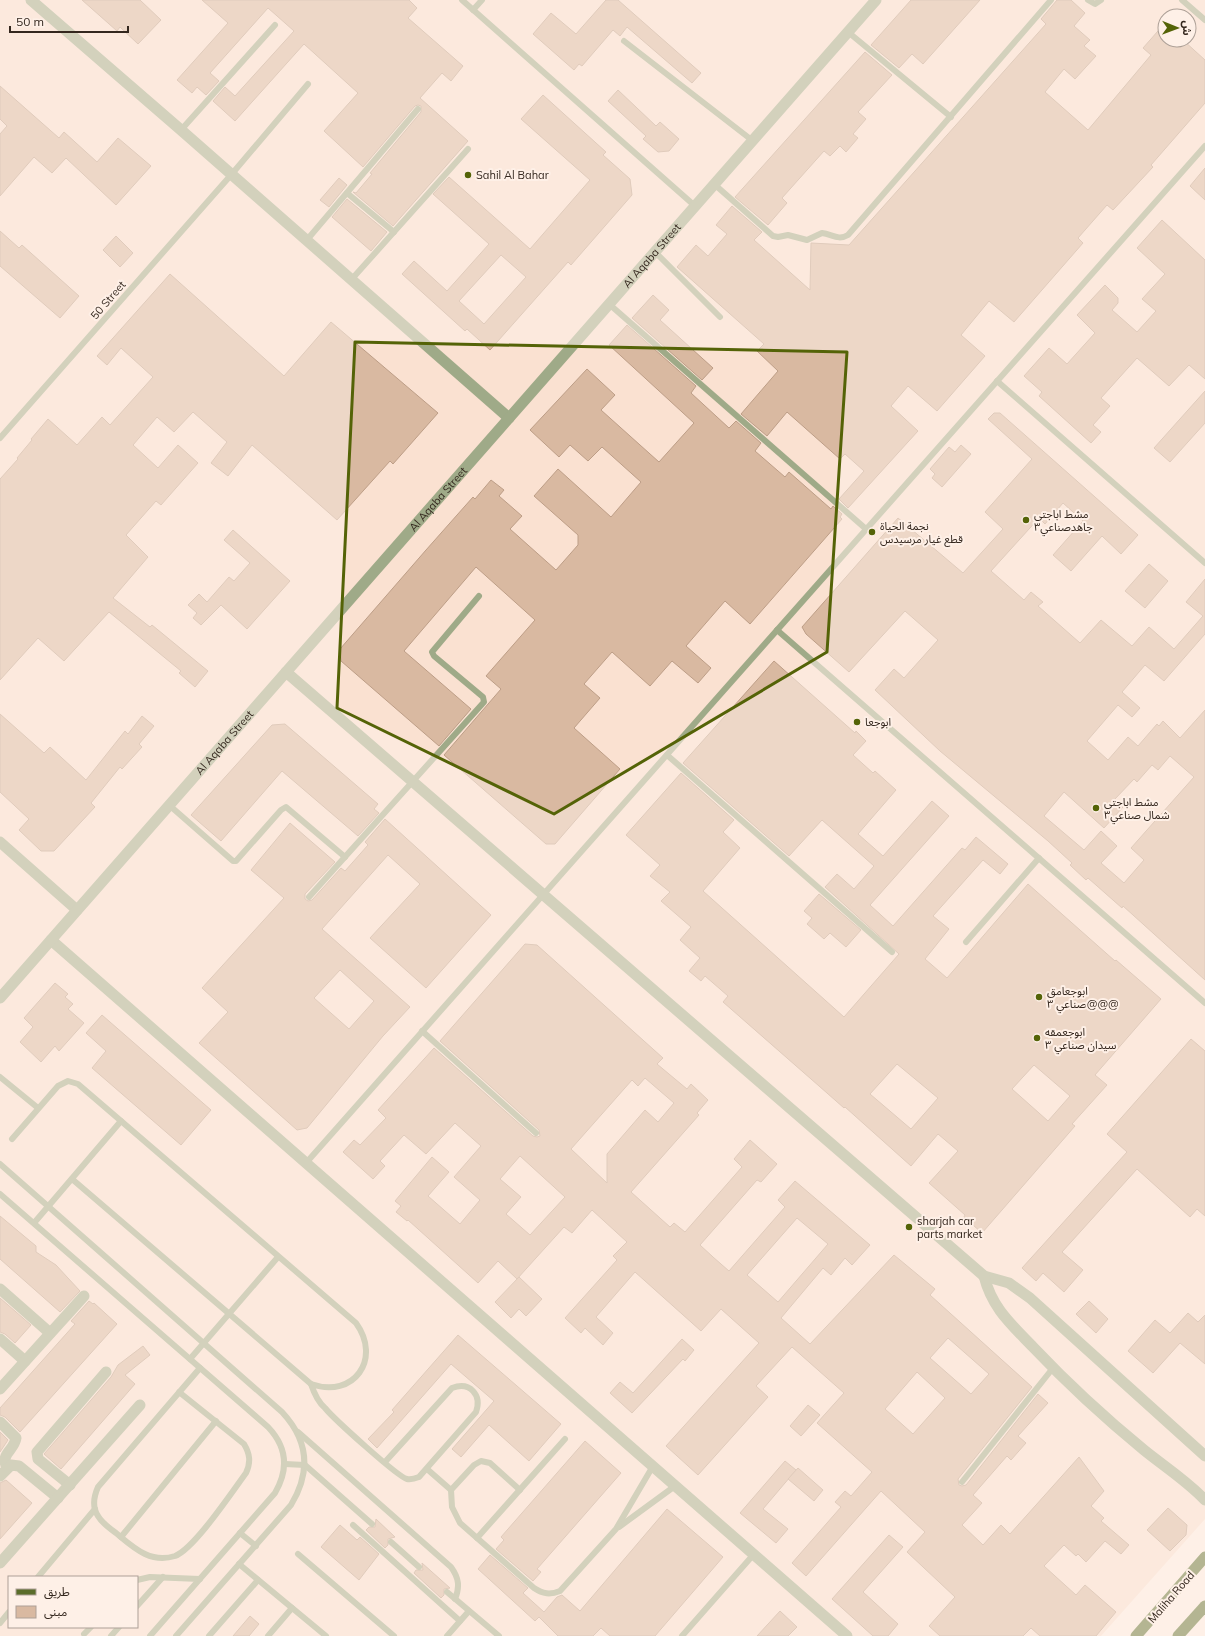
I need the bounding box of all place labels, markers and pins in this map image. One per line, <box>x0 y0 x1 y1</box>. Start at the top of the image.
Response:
place label: Sahil Al Bahar <box>476 168 549 182</box>
marker: Sahil Al Bahar <box>463 170 473 180</box>
place label: مشط اباجتي جاهدصناعي٣ <box>1034 507 1093 537</box>
marker: مشط اباجتي جاهدصناعي٣ <box>1021 515 1031 525</box>
place label: نجمة الحياة قطع غيار مرسيدس <box>880 519 963 547</box>
marker: نجمة الحياة قطع غيار مرسيدس <box>867 527 877 537</box>
place label: ابوجعا <box>865 715 891 729</box>
marker: ابوجعا <box>852 717 862 727</box>
place label: مشط اباجتي شمال صناعي٣ <box>1104 795 1170 825</box>
marker: مشط اباجتي شمال صناعي٣ <box>1091 803 1101 813</box>
place label: ابوجعامق صناعي ٣@@@ <box>1047 984 1119 1014</box>
marker: ابوجعامق صناعي ٣@@@ <box>1034 992 1044 1002</box>
place label: ابوجعمقه سيدان صناعي ٣ <box>1045 1025 1117 1055</box>
marker: ابوجعمقه سيدان صناعي ٣ <box>1032 1033 1042 1043</box>
place label: sharjah car parts market <box>917 1214 982 1241</box>
marker: sharjah car parts market <box>904 1222 914 1232</box>

